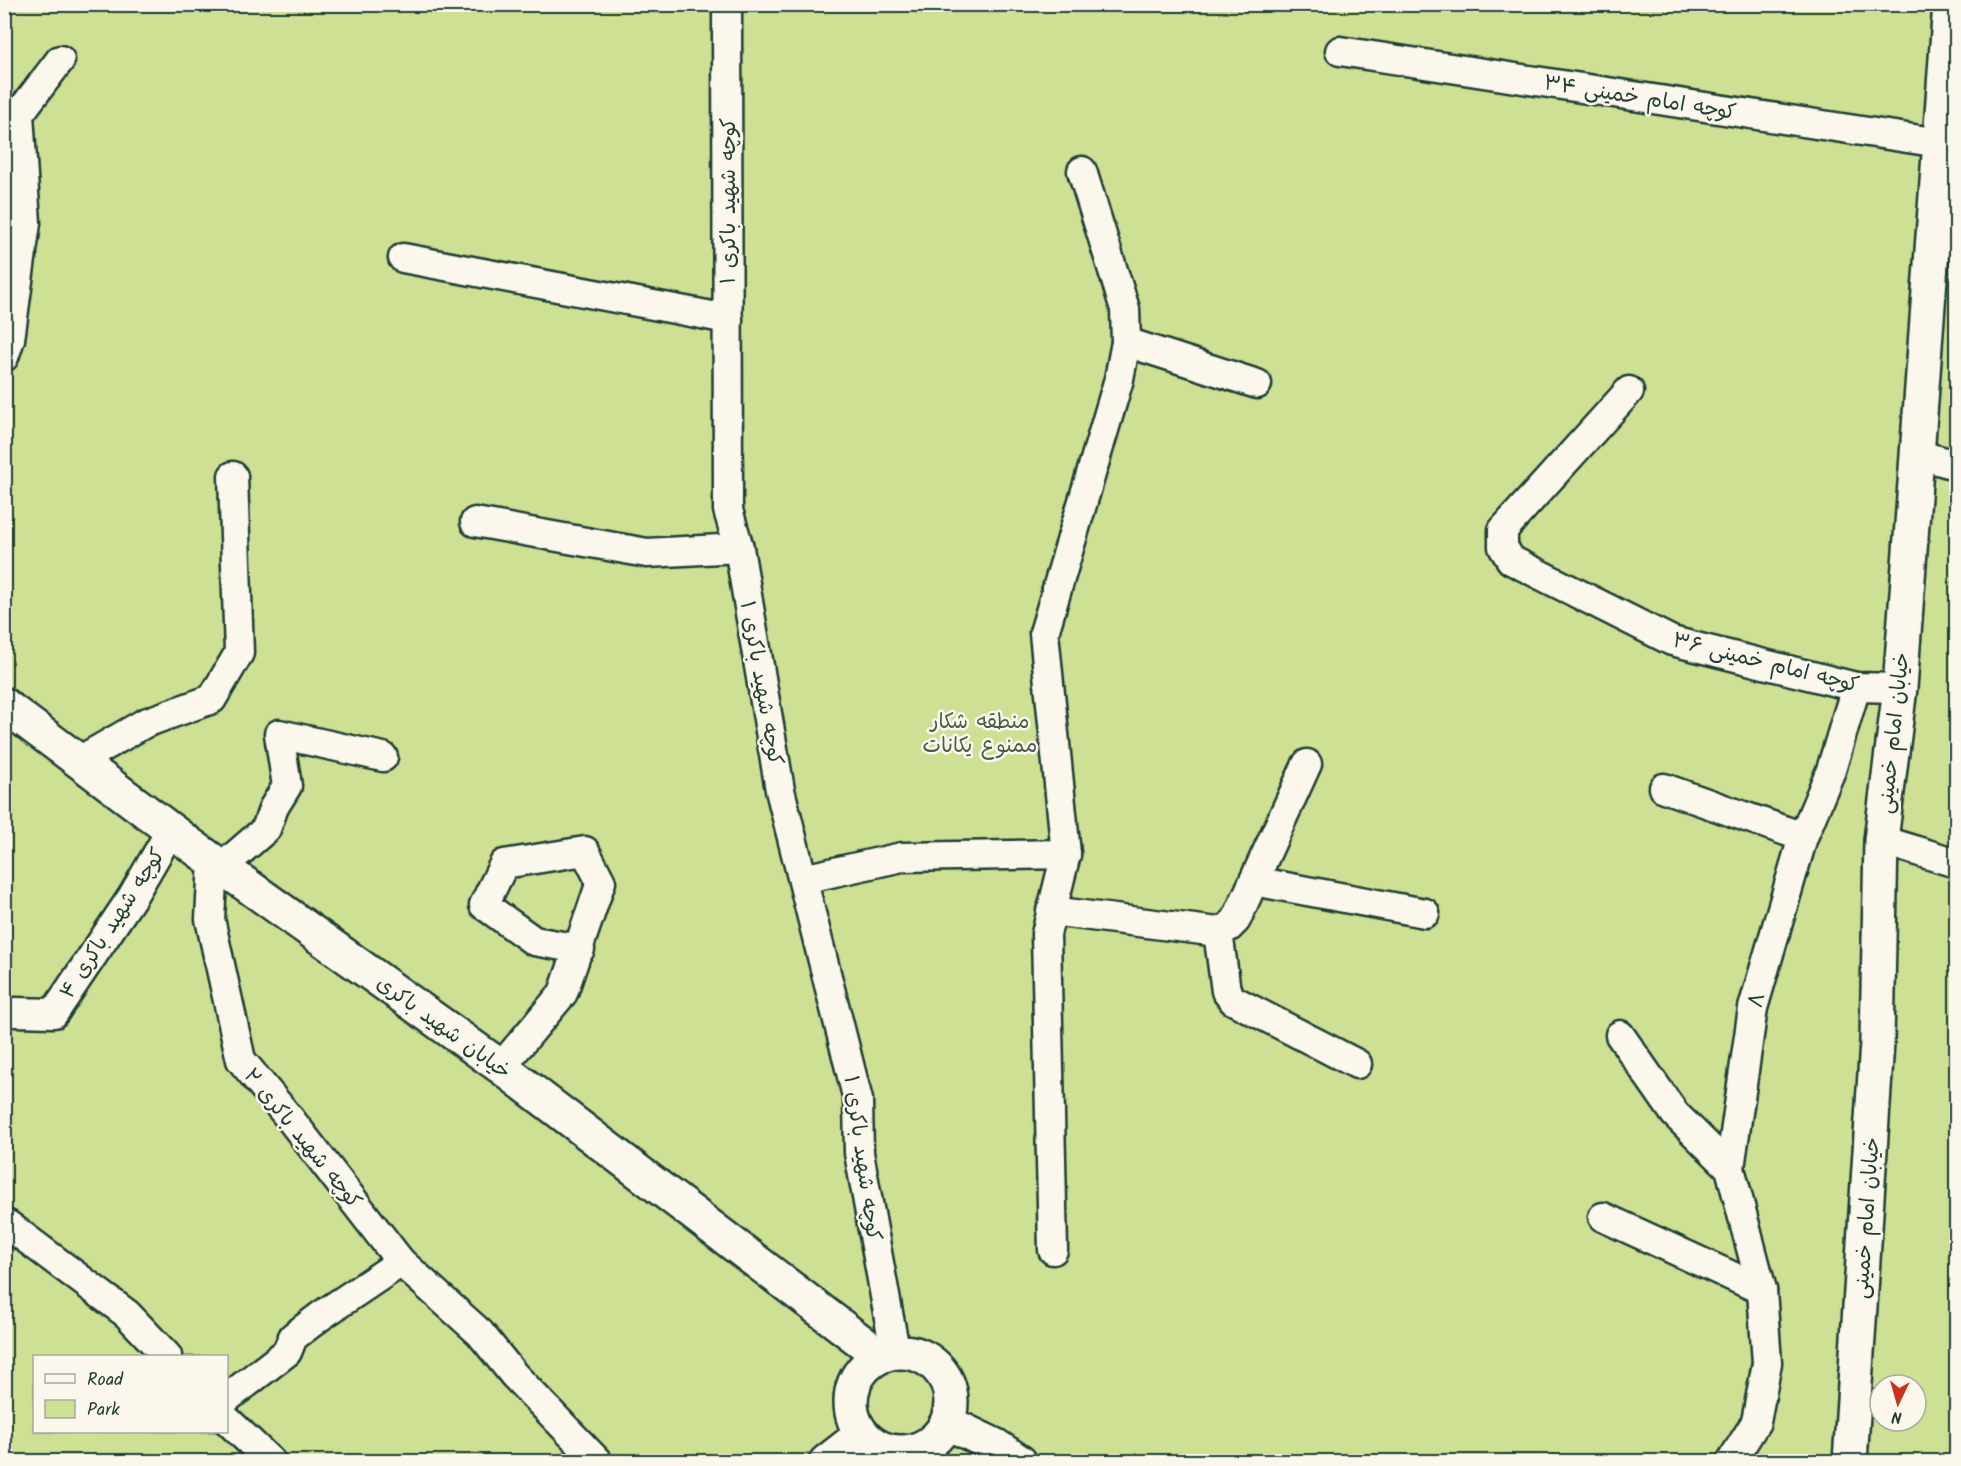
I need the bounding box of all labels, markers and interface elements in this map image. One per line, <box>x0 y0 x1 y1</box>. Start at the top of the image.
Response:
street label: کوچه امام خمینی ۳۴ <box>1541 67 1738 130</box>
street label: کوچه شهید باکری ۱ <box>713 118 746 284</box>
street label: کوچه شهید باکری ۱ <box>730 598 791 768</box>
street label: کوچه امام خمینی ۳۶ <box>1669 624 1862 703</box>
street label: خیابان امام خمینی <box>1870 651 1919 815</box>
park label: منطقه شکار ممنوع یکانات <box>923 706 1037 763</box>
street label: کوچه شهید باکری ۴ <box>52 842 175 1006</box>
street label: خیابان شهید باکری <box>369 968 517 1088</box>
street label: ۸ <box>1740 989 1775 1011</box>
street label: کوچه شهید باکری ۲ <box>235 1061 369 1217</box>
street label: کوچه شهید باکری ۱ <box>834 1073 889 1243</box>
street label: خیابان امام خمینی <box>1845 1136 1890 1300</box>
legend <box>33 1355 228 1433</box>
text: Road <box>87 1366 124 1395</box>
north arrow <box>1868 1373 1928 1433</box>
text: Park <box>87 1396 120 1425</box>
text: N <box>1891 1404 1903 1429</box>

